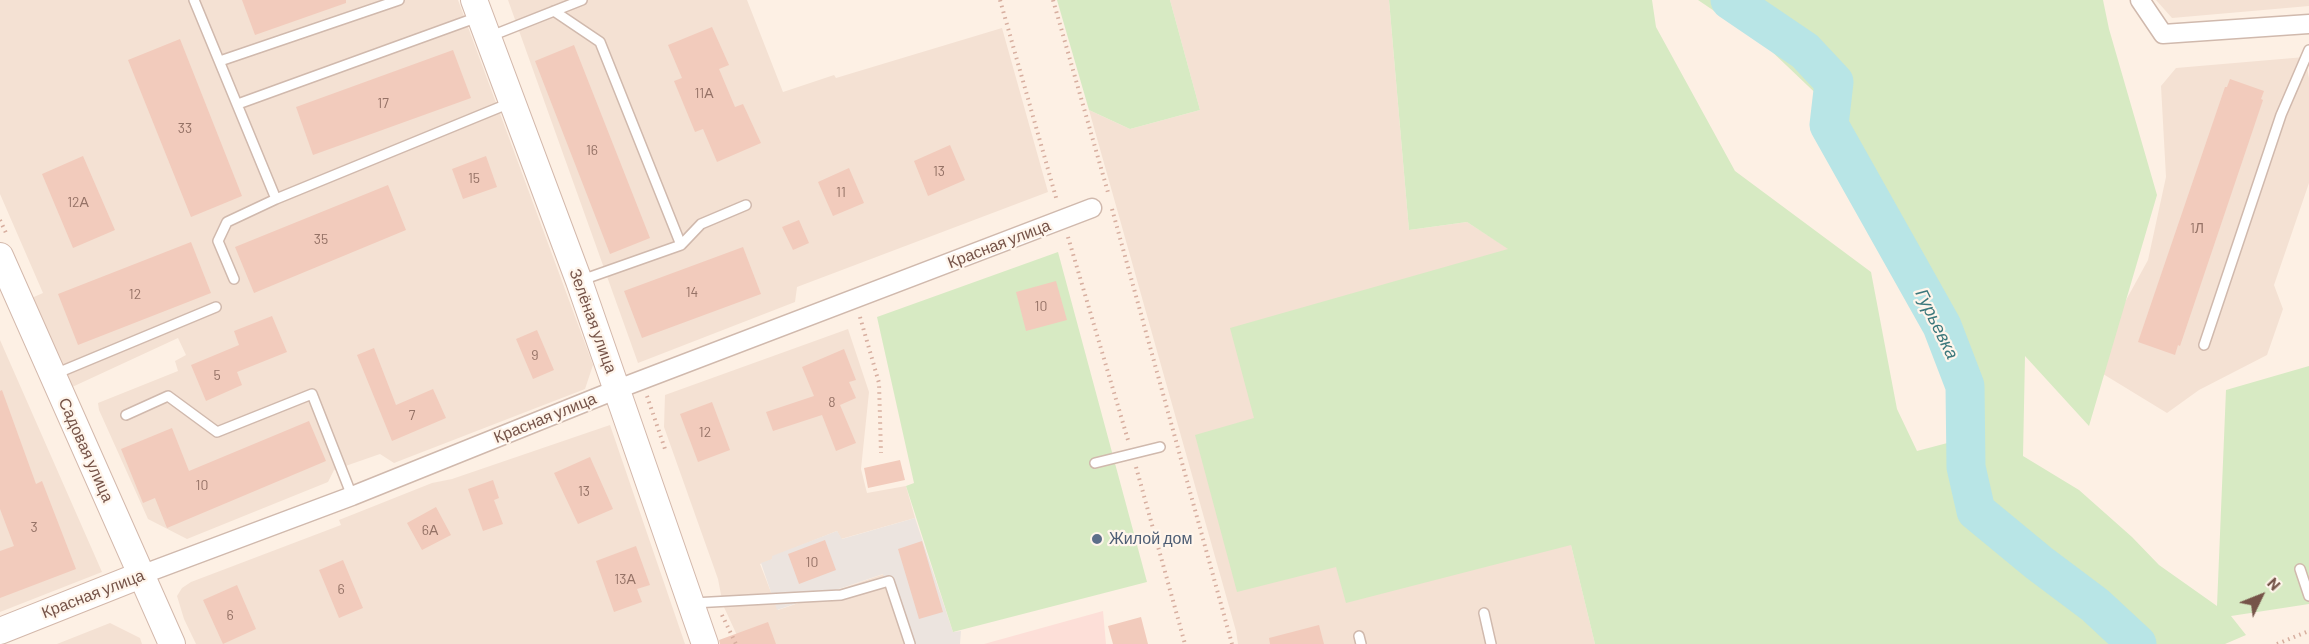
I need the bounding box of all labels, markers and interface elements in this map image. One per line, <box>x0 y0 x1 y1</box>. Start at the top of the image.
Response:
house number: 11А <box>694 85 714 101</box>
house number: 17 <box>377 95 389 111</box>
house number: 33 <box>178 120 192 136</box>
house number: 16 <box>586 142 598 158</box>
house number: 13 <box>933 163 945 179</box>
house number: 15 <box>468 170 480 186</box>
house number: 11 <box>836 184 846 200</box>
house number: 12А <box>67 194 89 210</box>
street label: Красная улица <box>945 216 1053 272</box>
house number: 1Л <box>2190 220 2204 236</box>
house number: 35 <box>314 231 328 247</box>
street label: Зелёная улица <box>565 266 621 376</box>
house number: 14 <box>686 284 698 300</box>
water label: Гурьевка <box>1911 285 1963 363</box>
house number: 12 <box>129 286 141 302</box>
house number: 10 <box>1035 298 1047 314</box>
house number: 9 <box>531 347 539 363</box>
house number: 5 <box>213 367 221 383</box>
street label: Красная улица <box>491 389 599 447</box>
house number: 8 <box>828 394 836 410</box>
street label: Садовая улица <box>54 395 118 505</box>
house number: 7 <box>409 407 415 423</box>
house number: 12 <box>699 424 711 440</box>
house number: 10 <box>196 477 208 493</box>
house number: 13 <box>578 483 590 499</box>
house number: 3 <box>30 519 38 535</box>
house number: 6А <box>422 522 438 538</box>
place label: Жилой дом <box>1109 529 1192 549</box>
marker: Жилой дом <box>1090 532 1104 546</box>
house number: 10 <box>806 554 818 570</box>
street label: Красная улица <box>39 566 147 622</box>
north arrow <box>2231 566 2291 626</box>
house number: 13А <box>614 571 636 587</box>
text: N <box>2264 573 2285 594</box>
house number: 6 <box>337 581 345 597</box>
house number: 6 <box>226 607 234 623</box>

